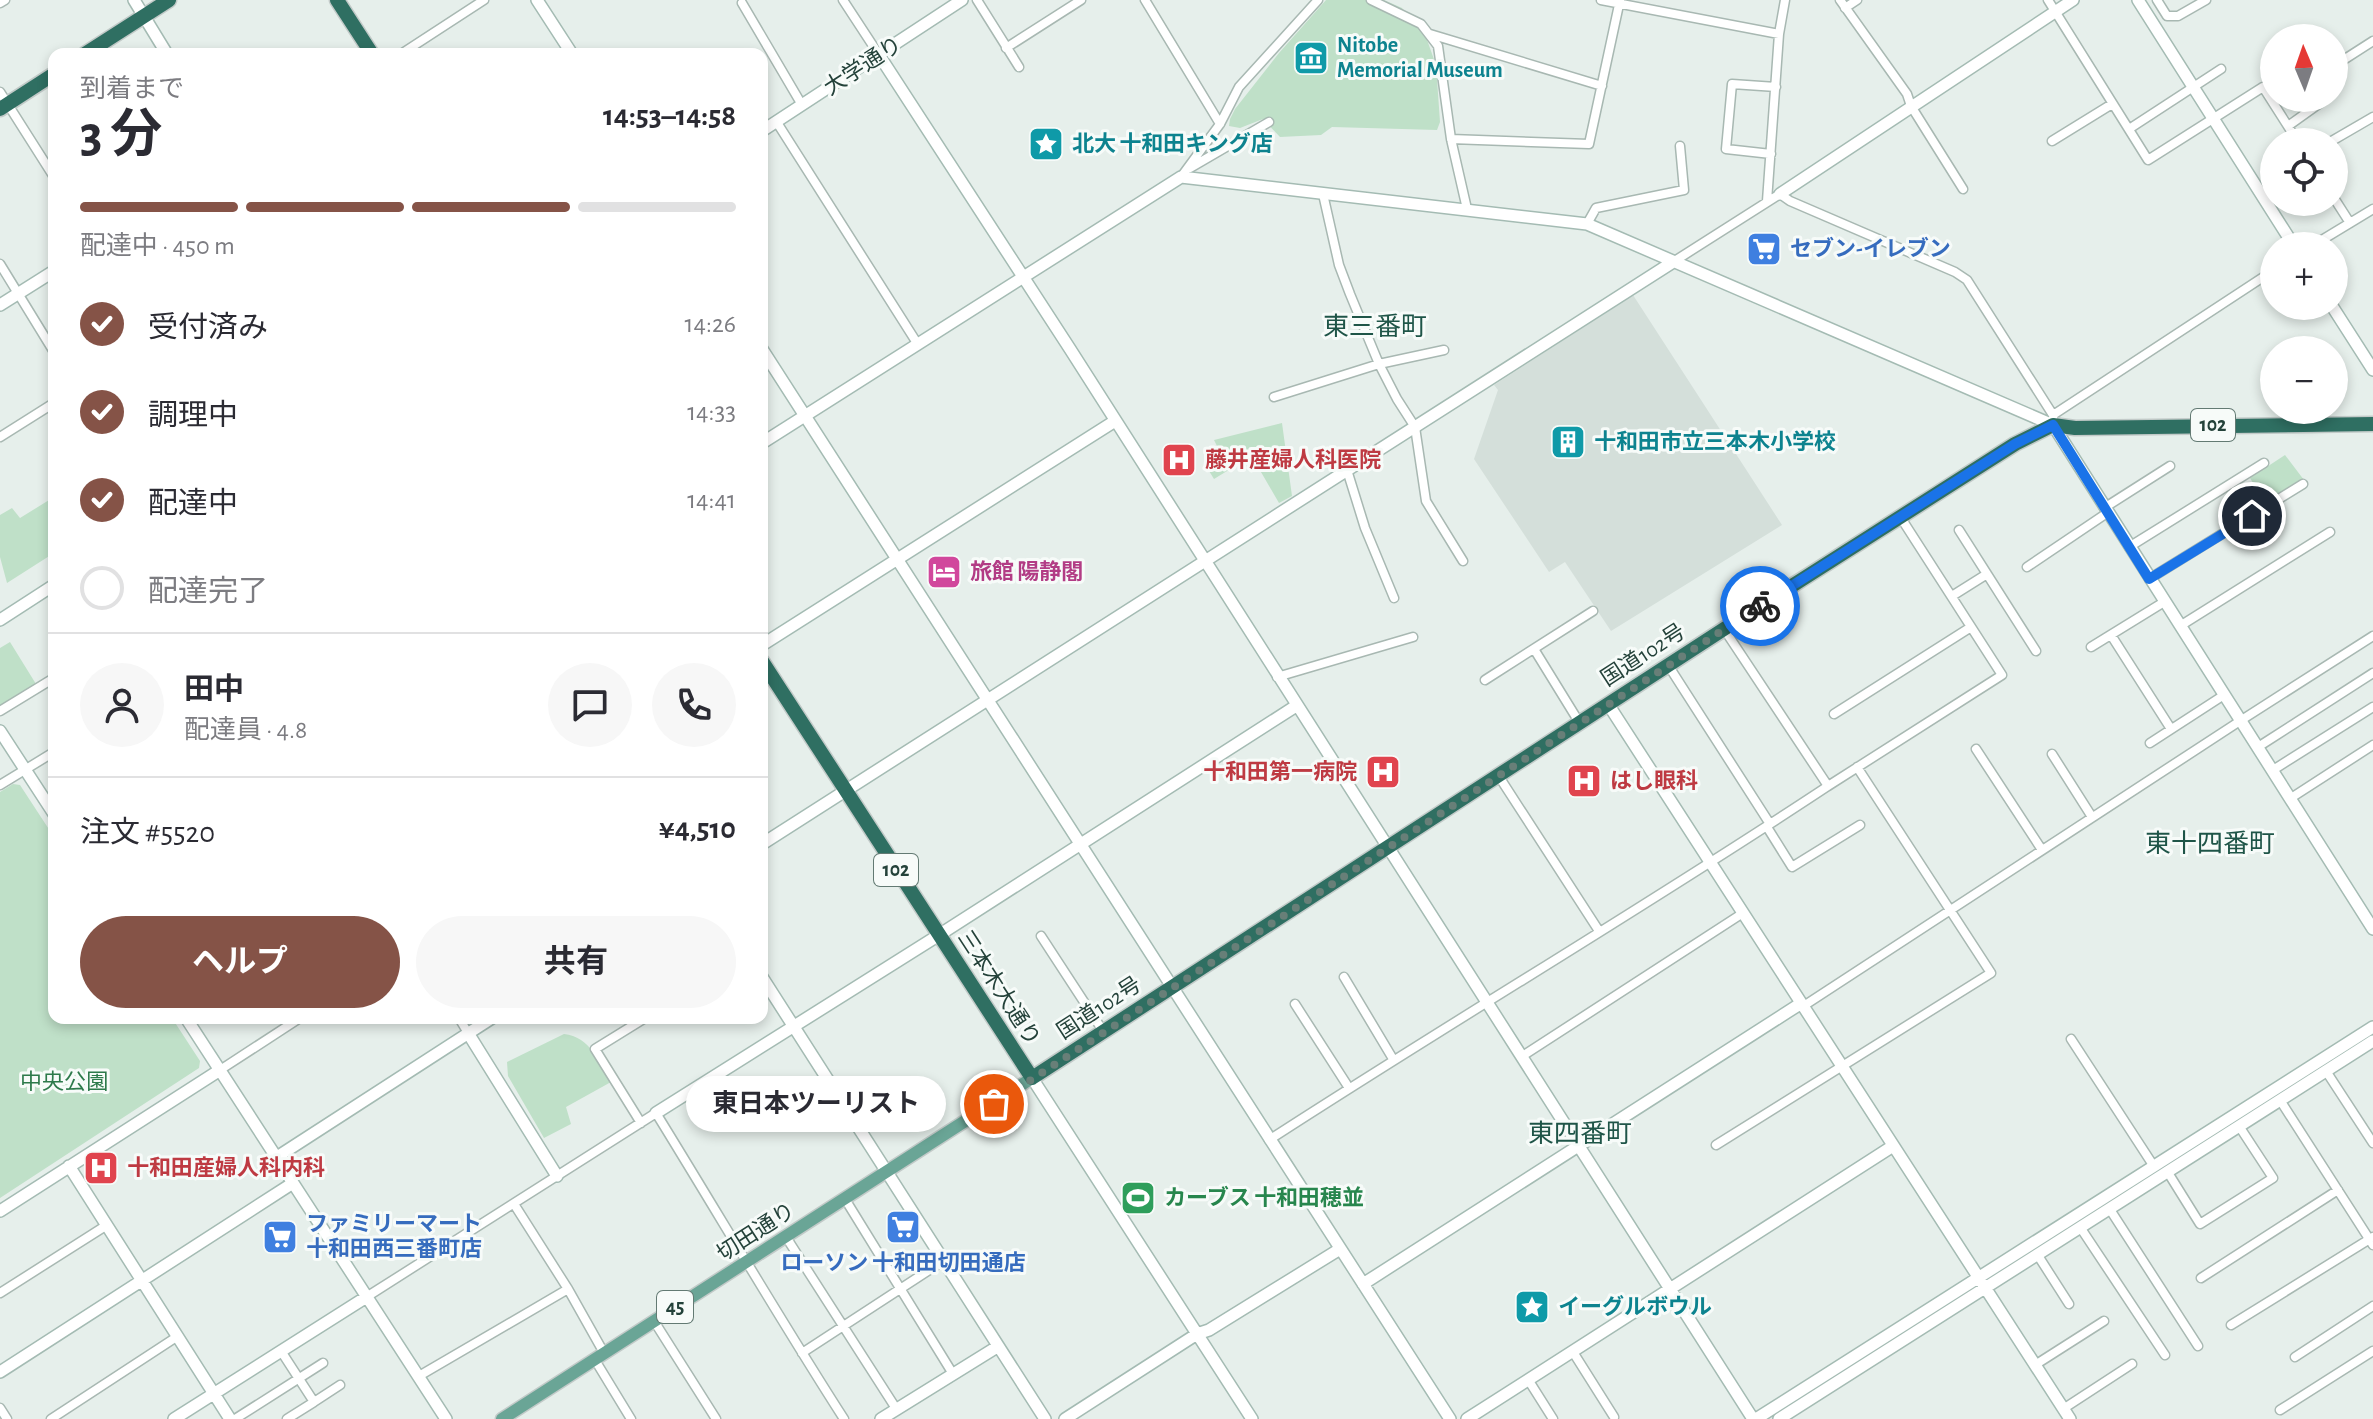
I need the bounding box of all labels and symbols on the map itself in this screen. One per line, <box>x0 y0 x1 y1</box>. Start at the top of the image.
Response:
north arrow <box>2260 24 2348 112</box>
street label: 大学通り <box>820 32 906 99</box>
place label: Nitobe Memorial Museum <box>1337 34 1503 81</box>
museum icon: Nitobe Memorial Museum <box>1292 39 1330 77</box>
place icon: 北大 十和田キング店 <box>1027 125 1065 163</box>
place label: 北大 十和田キング店 <box>1072 131 1273 155</box>
supermarket icon: セブン-イレブン <box>1745 230 1783 268</box>
place label: セブン-イレブン <box>1790 236 1951 260</box>
district label: 東三番町 <box>1323 313 1427 340</box>
road number: 102 <box>2191 409 2235 441</box>
building icon: 十和田市立三本木小学校 <box>1549 423 1587 461</box>
place label: 十和田市立三本木小学校 <box>1594 430 1836 453</box>
hospital icon: 藤井産婦人科医院 <box>1160 441 1198 479</box>
place label: 藤井産婦人科医院 <box>1205 448 1381 471</box>
pin <box>2218 482 2286 550</box>
hotel icon: 旅館 陽静閣 <box>925 553 963 591</box>
place label: 旅館 陽静閣 <box>970 560 1083 583</box>
courier <box>1720 566 1800 646</box>
street label: 国道102号 <box>1597 619 1689 690</box>
hospital icon: 十和田第一病院 <box>1364 753 1402 791</box>
place label: 十和田第一病院 <box>1203 760 1357 783</box>
hospital icon: はし眼科 <box>1565 762 1603 800</box>
place label: はし眼科 <box>1610 769 1698 792</box>
district label: 東十四番町 <box>2145 830 2275 857</box>
road number: 102 <box>874 854 918 886</box>
street label: 三本木大通り <box>954 926 1045 1049</box>
street label: 国道102号 <box>1053 972 1145 1043</box>
park label: 中央公園 <box>20 1070 108 1093</box>
pin <box>960 1070 1028 1138</box>
callout: 東日本ツーリスト <box>686 1076 946 1132</box>
district label: 東四番町 <box>1528 1120 1632 1147</box>
hospital icon: 十和田産婦人科内科 <box>82 1149 120 1187</box>
place label: 十和田産婦人科内科 <box>127 1156 325 1179</box>
sports icon: カーブス 十和田穂並 <box>1119 1179 1157 1217</box>
place label: カーブス 十和田穂並 <box>1164 1185 1364 1209</box>
street label: 切田通り <box>713 1199 799 1265</box>
supermarket icon: ローソン 十和田切田通店 <box>884 1208 922 1246</box>
place label: ファミリーマート 十和田西三番町店 <box>306 1213 482 1260</box>
supermarket icon: ファミリーマート 十和田西三番町店 <box>261 1218 299 1256</box>
place label: ローソン 十和田切田通店 <box>780 1251 1026 1274</box>
place icon: イーグルボウル <box>1513 1288 1551 1326</box>
road number: 45 <box>657 1291 693 1323</box>
place label: イーグルボウル <box>1558 1294 1712 1318</box>

